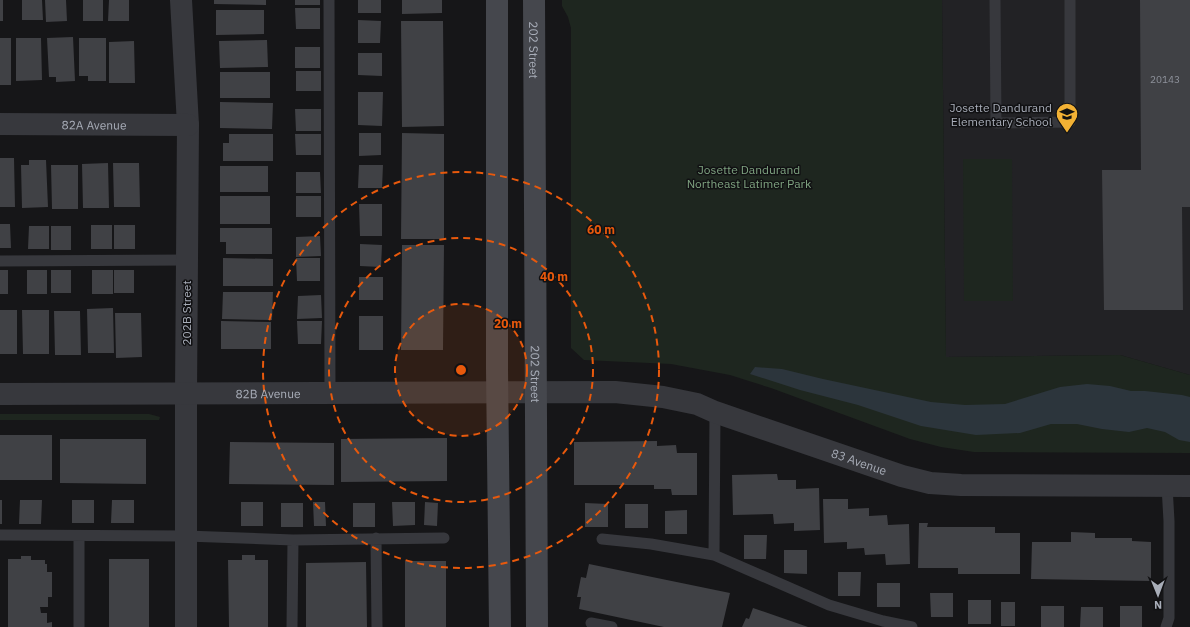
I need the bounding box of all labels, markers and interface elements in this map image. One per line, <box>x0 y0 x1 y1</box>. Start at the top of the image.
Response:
street label: 202 Street <box>527 21 542 79</box>
house number: 20143 <box>1150 73 1180 86</box>
place label: Josette Dandurand Elementary School <box>949 100 1052 129</box>
school or university icon: Josette Dandurand Elementary School <box>1054 101 1080 134</box>
street label: 82A Avenue <box>61 117 127 132</box>
park label: Josette Dandurand Northeast Latimer Park <box>687 162 812 191</box>
text: 60 m <box>587 222 615 237</box>
text: 40 m <box>540 269 568 284</box>
street label: 202B Street <box>179 280 194 346</box>
text: 20 m <box>494 316 522 331</box>
street label: 202 Street <box>528 345 543 403</box>
centre of rings <box>454 363 468 377</box>
street label: 82B Avenue <box>235 386 301 401</box>
street label: 83 Avenue <box>830 445 889 478</box>
north arrow <box>1138 575 1178 615</box>
text: N <box>1154 598 1162 612</box>

